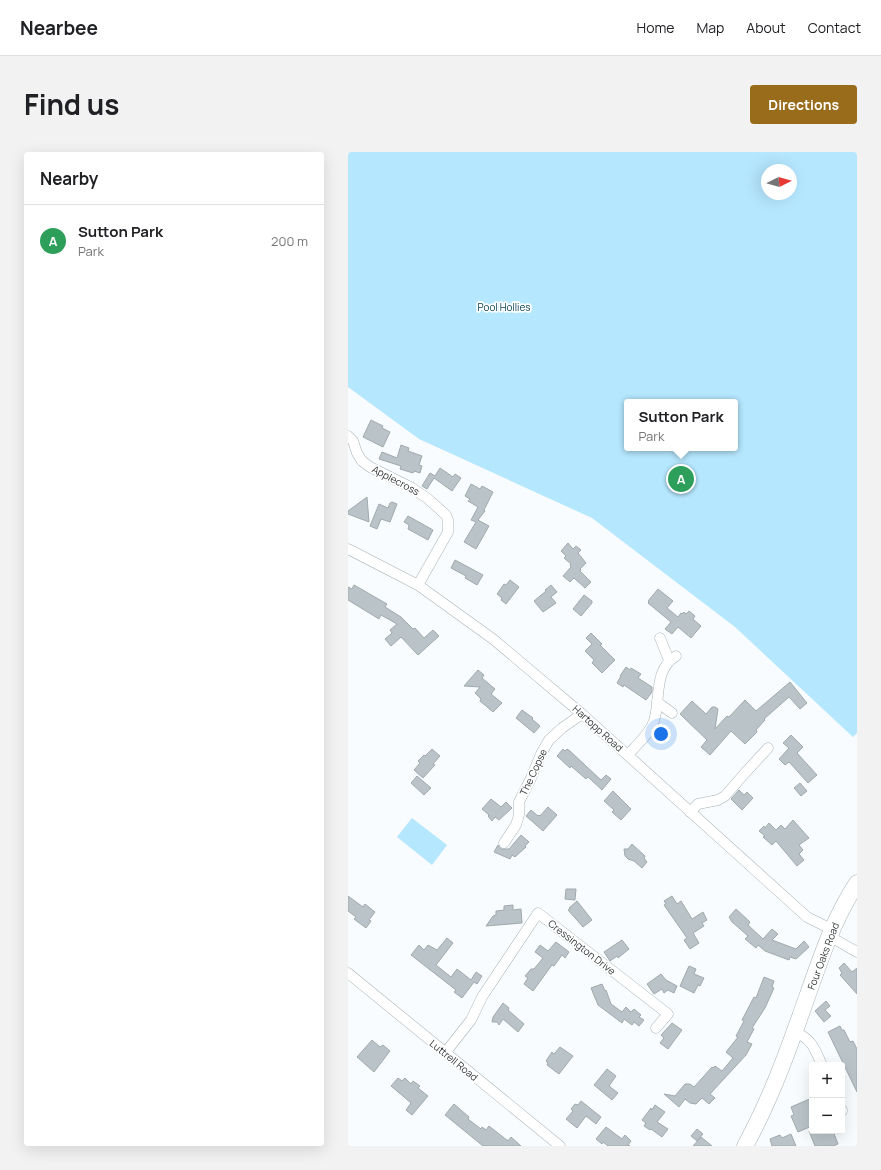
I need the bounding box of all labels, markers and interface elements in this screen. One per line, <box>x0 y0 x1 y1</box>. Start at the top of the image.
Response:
text: Nearbee <box>20 15 98 41</box>
text: Home <box>637 18 674 37</box>
text: Map <box>696 18 724 37</box>
text: About <box>746 18 786 37</box>
text: Contact <box>808 18 861 37</box>
text: Find us <box>24 85 119 123</box>
button: Directions <box>750 85 857 124</box>
north arrow <box>761 164 797 200</box>
text: Nearby <box>40 167 98 190</box>
text: Sutton Park <box>78 221 163 242</box>
text: A <box>49 232 57 250</box>
text: 200 m <box>271 232 308 250</box>
text: Park <box>78 242 104 260</box>
park label: Pool Hollies <box>477 300 531 314</box>
popup <box>624 399 738 451</box>
text: Sutton Park <box>638 406 724 427</box>
text: Park <box>638 427 664 445</box>
street label: Applecross <box>370 462 422 498</box>
pin: A <box>668 464 694 494</box>
street label: Hartopp Road <box>570 702 626 754</box>
your location <box>651 724 671 744</box>
street label: The Copse <box>516 746 550 798</box>
street label: Cressington Drive <box>545 916 619 978</box>
street label: Four Oaks Road <box>804 920 842 992</box>
street label: Luttrell Road <box>427 1036 481 1084</box>
map controls <box>809 1062 845 1134</box>
button: + <box>809 1062 845 1098</box>
button: − <box>809 1098 845 1134</box>

